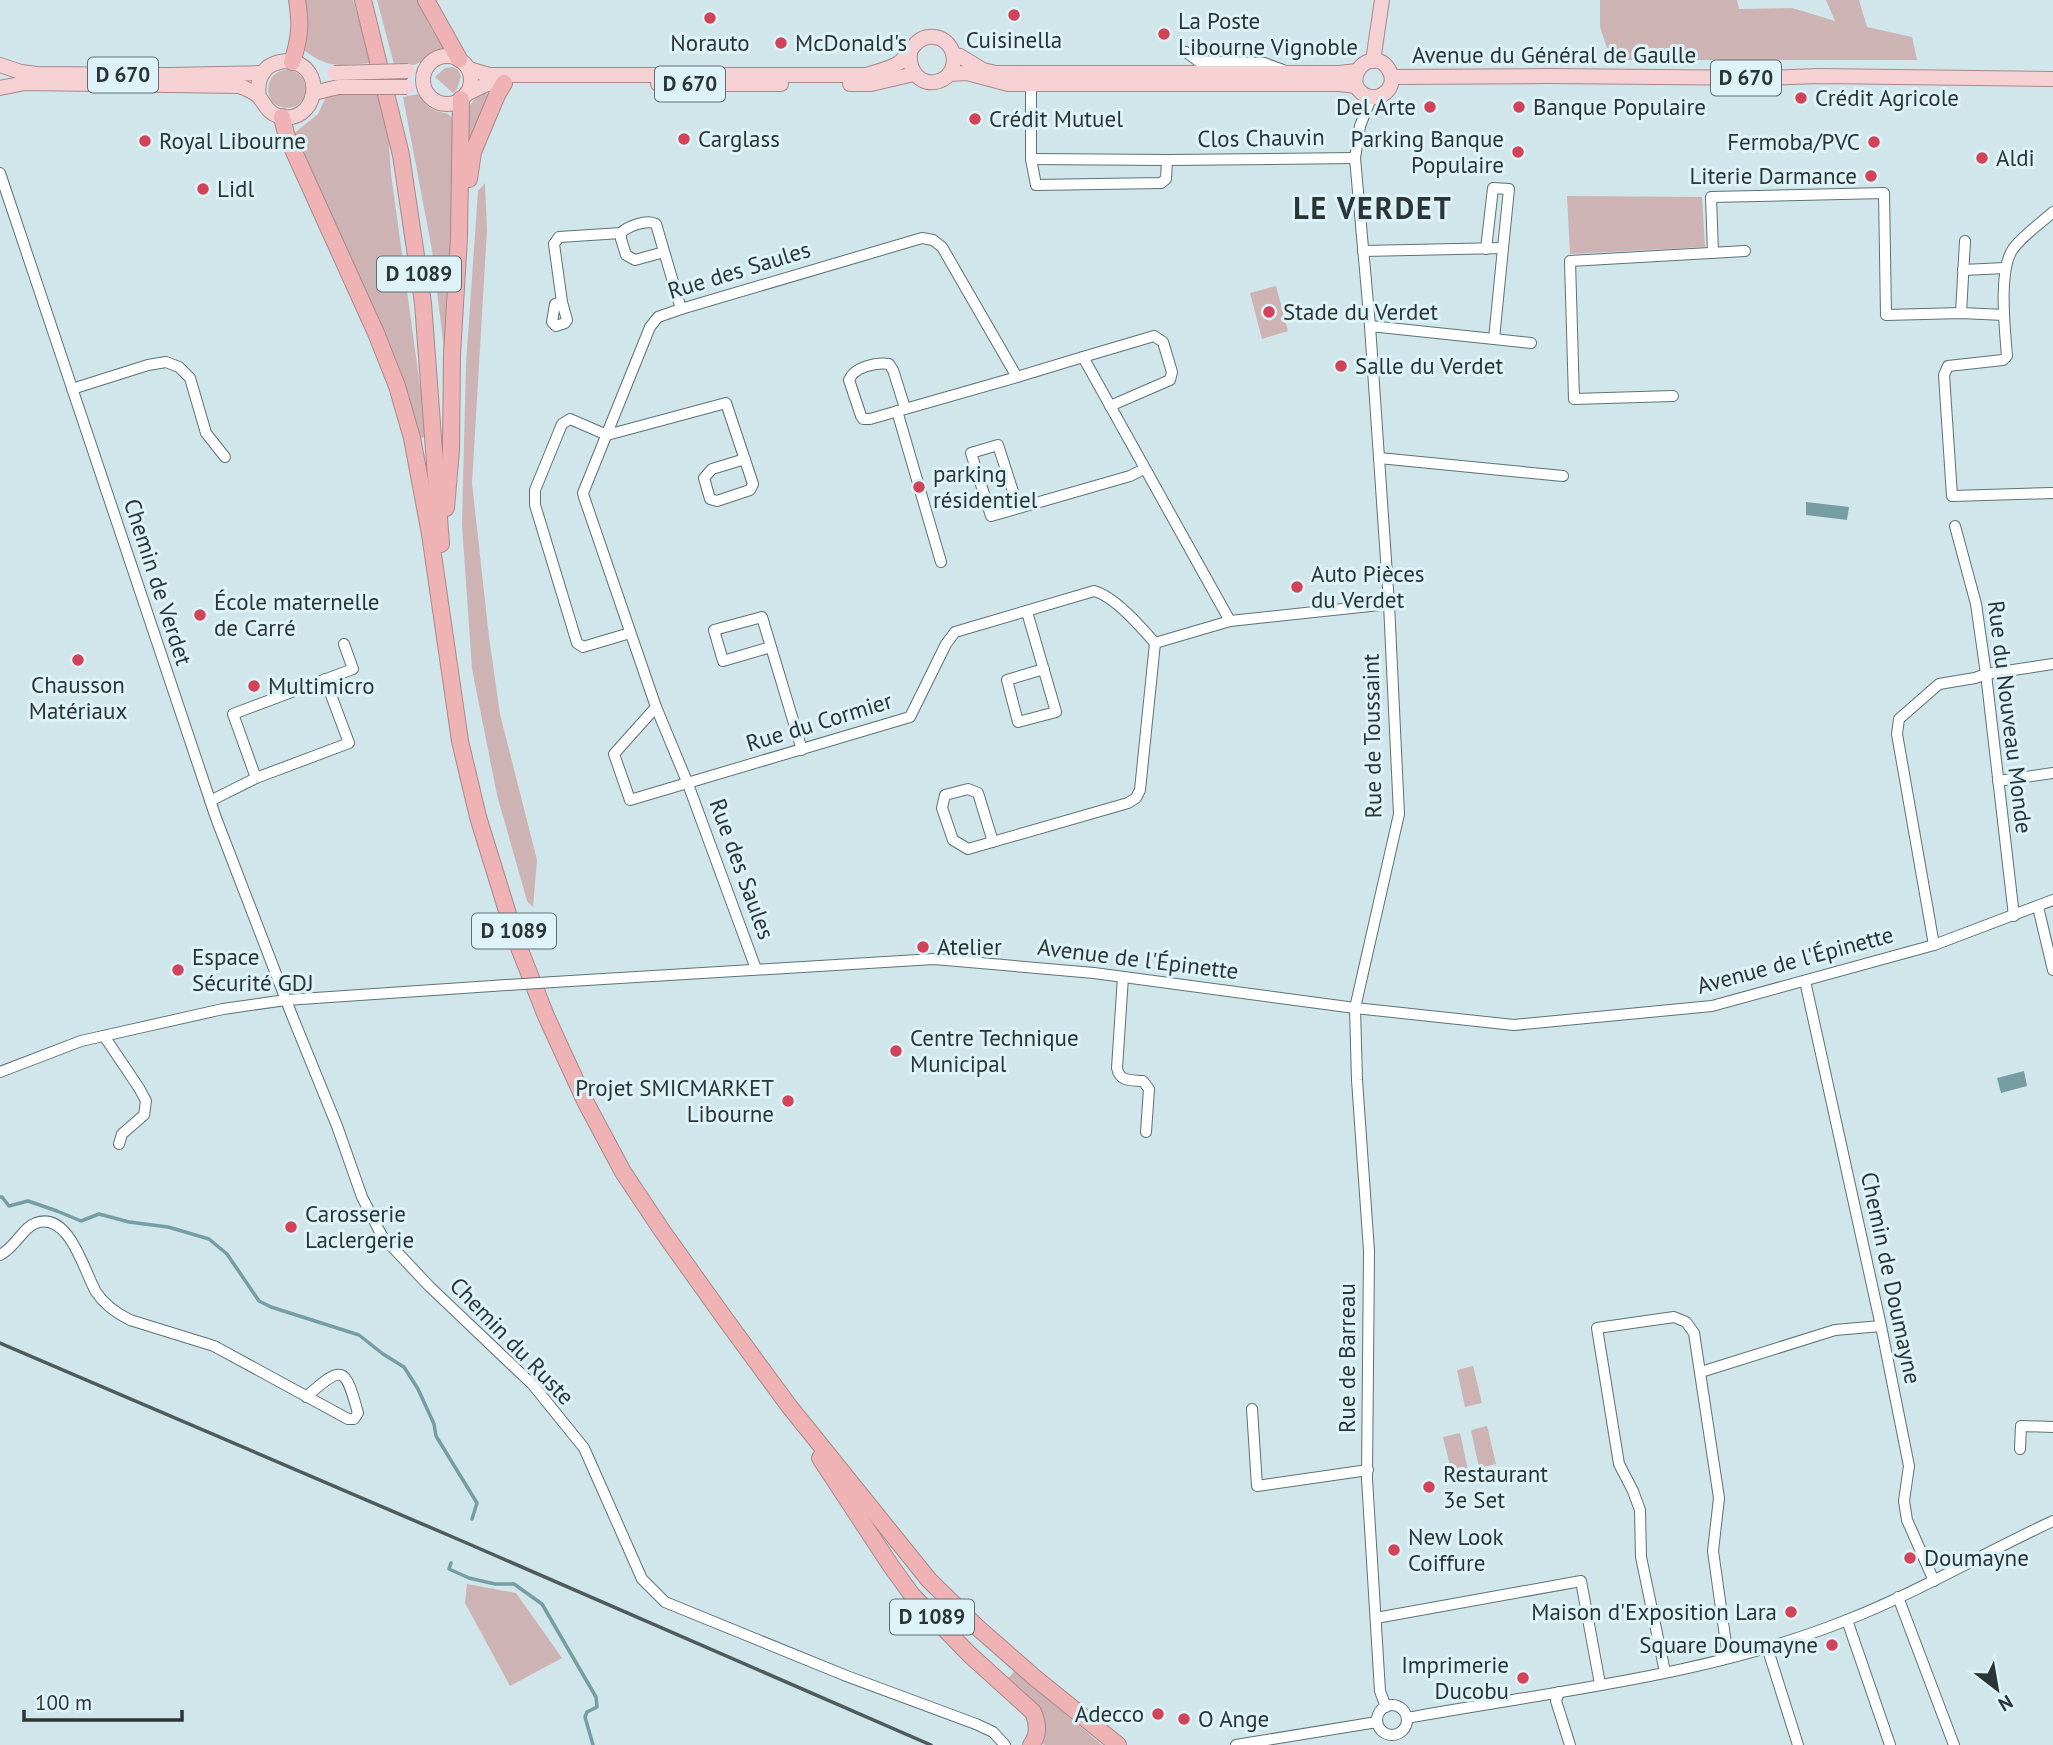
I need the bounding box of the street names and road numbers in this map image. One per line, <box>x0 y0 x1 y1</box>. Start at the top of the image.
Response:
street label: Avenue du Général de Gaulle <box>1412 40 1696 69</box>
road number: D 670 <box>88 57 158 92</box>
road number: D 670 <box>1711 60 1781 96</box>
road number: D 670 <box>655 66 725 102</box>
street label: Clos Chauvin <box>1197 122 1325 153</box>
street label: Rue des Saules <box>664 234 814 305</box>
road number: D 1089 <box>377 256 461 292</box>
street label: Chemin de Verdet <box>118 495 199 669</box>
street label: Rue du Nouveau Monde <box>1982 599 2039 835</box>
street label: Rue de Toussaint <box>1356 653 1387 819</box>
street label: Rue du Cormier <box>742 685 896 758</box>
street label: Rue des Saules <box>704 794 781 943</box>
road number: D 1089 <box>472 914 556 948</box>
street label: Avenue de l'Épinette <box>1693 919 1896 1000</box>
street label: Avenue de l'Épinette <box>1036 932 1240 985</box>
street label: Chemin de Doumayne <box>1855 1169 1928 1387</box>
street label: Chemin du Ruste <box>444 1271 581 1411</box>
street label: Rue de Barreau <box>1332 1283 1361 1433</box>
road number: D 1089 <box>890 1600 974 1634</box>

